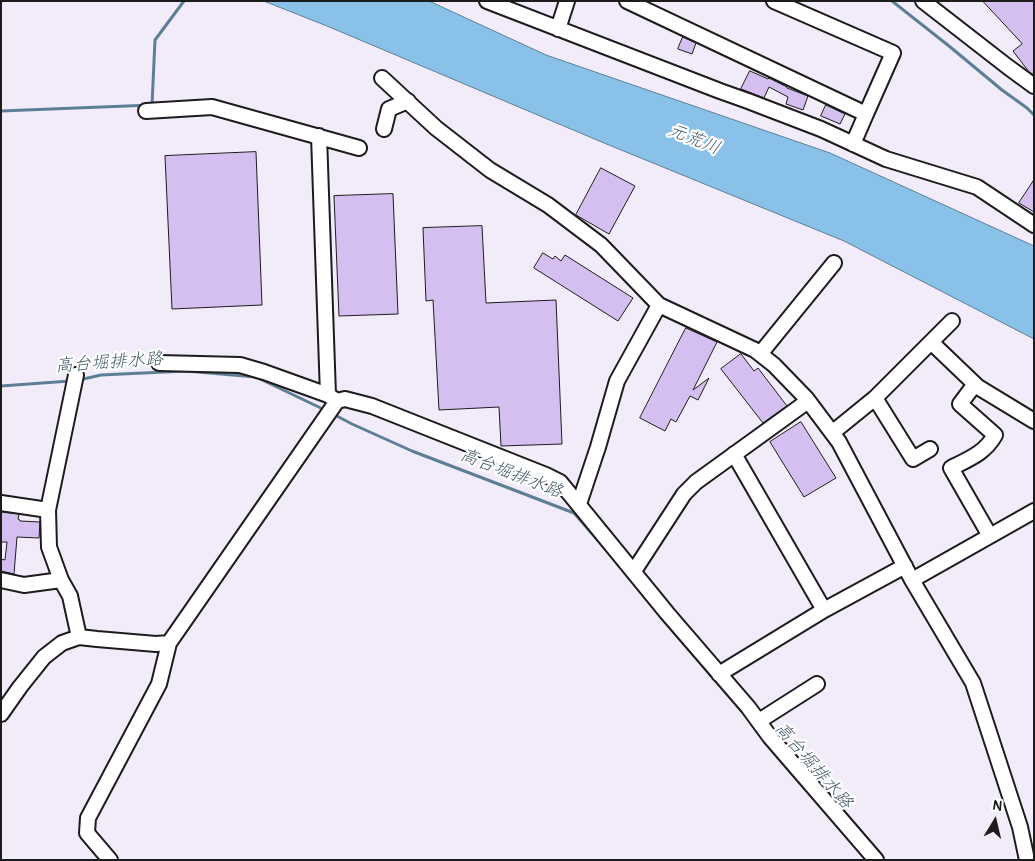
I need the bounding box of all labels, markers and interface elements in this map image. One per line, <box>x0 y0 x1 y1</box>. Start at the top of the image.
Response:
water label: 元荒川 <box>665 120 723 160</box>
water label: 高台堀排水路 <box>54 348 164 378</box>
water label: 高台堀排水路 <box>457 445 565 503</box>
water label: 高台堀排水路 <box>769 718 857 814</box>
north arrow <box>970 796 1020 846</box>
text: N <box>991 797 1003 815</box>

